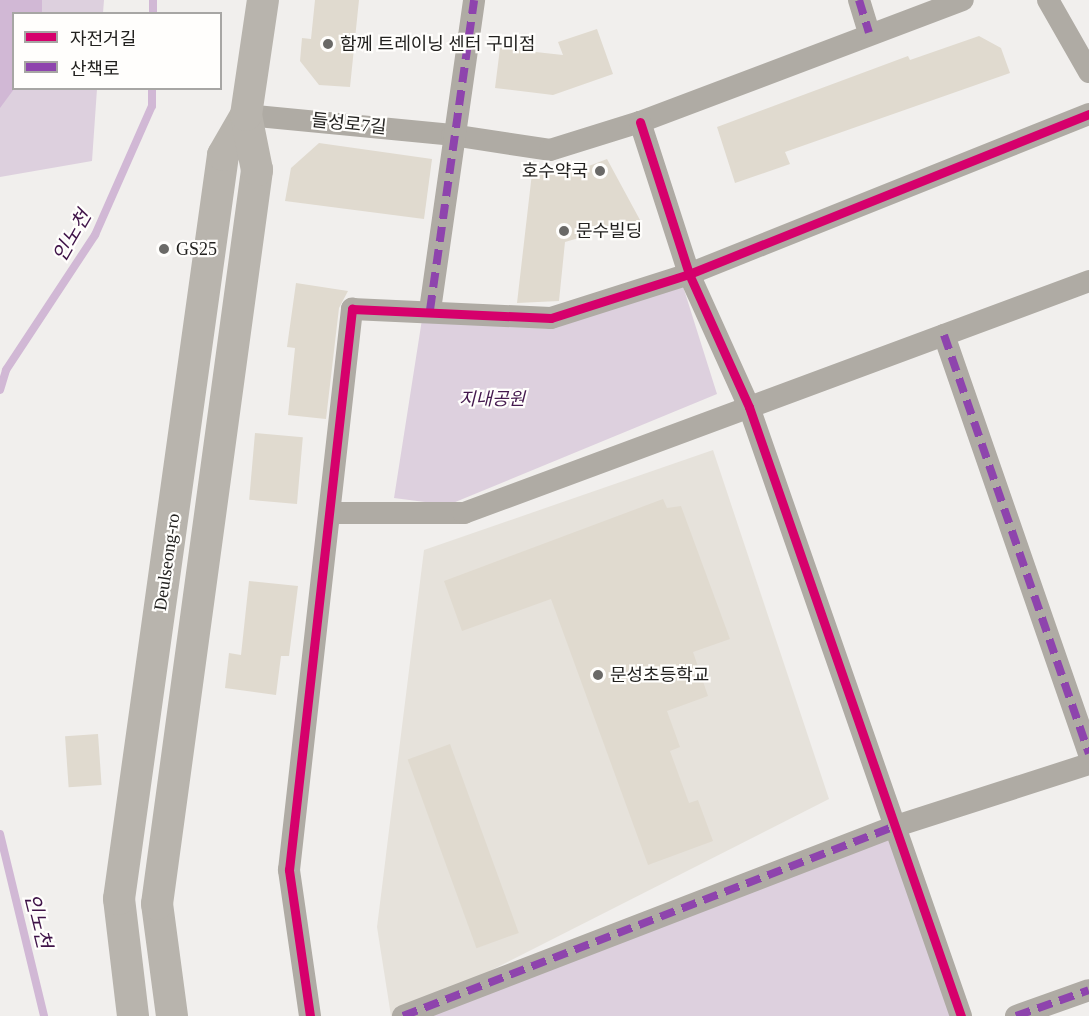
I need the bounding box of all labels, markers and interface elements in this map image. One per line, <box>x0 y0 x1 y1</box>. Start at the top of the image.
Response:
legend <box>12 12 222 90</box>
text: 자전거길 <box>70 29 136 49</box>
place label: 함께 트레이닝 센터 구미점 <box>340 33 536 55</box>
marker: 함께 트레이닝 센터 구미점 <box>321 37 335 51</box>
text: 산책로 <box>70 59 120 79</box>
street label: 들성로7길 <box>310 109 388 139</box>
place label: 호수약국 <box>522 160 588 182</box>
marker: 호수약국 <box>593 164 607 178</box>
water label: 인노천 <box>48 206 96 266</box>
place label: 문수빌딩 <box>576 220 642 242</box>
marker: 문수빌딩 <box>557 224 571 238</box>
place label: GS25 <box>176 238 217 260</box>
marker: GS25 <box>157 242 171 256</box>
park label: 지내공원 <box>459 388 525 410</box>
street label: Deulseong-ro <box>149 512 185 612</box>
place label: 문성초등학교 <box>610 664 709 686</box>
marker: 문성초등학교 <box>591 668 605 682</box>
water label: 인노천 <box>20 891 56 951</box>

